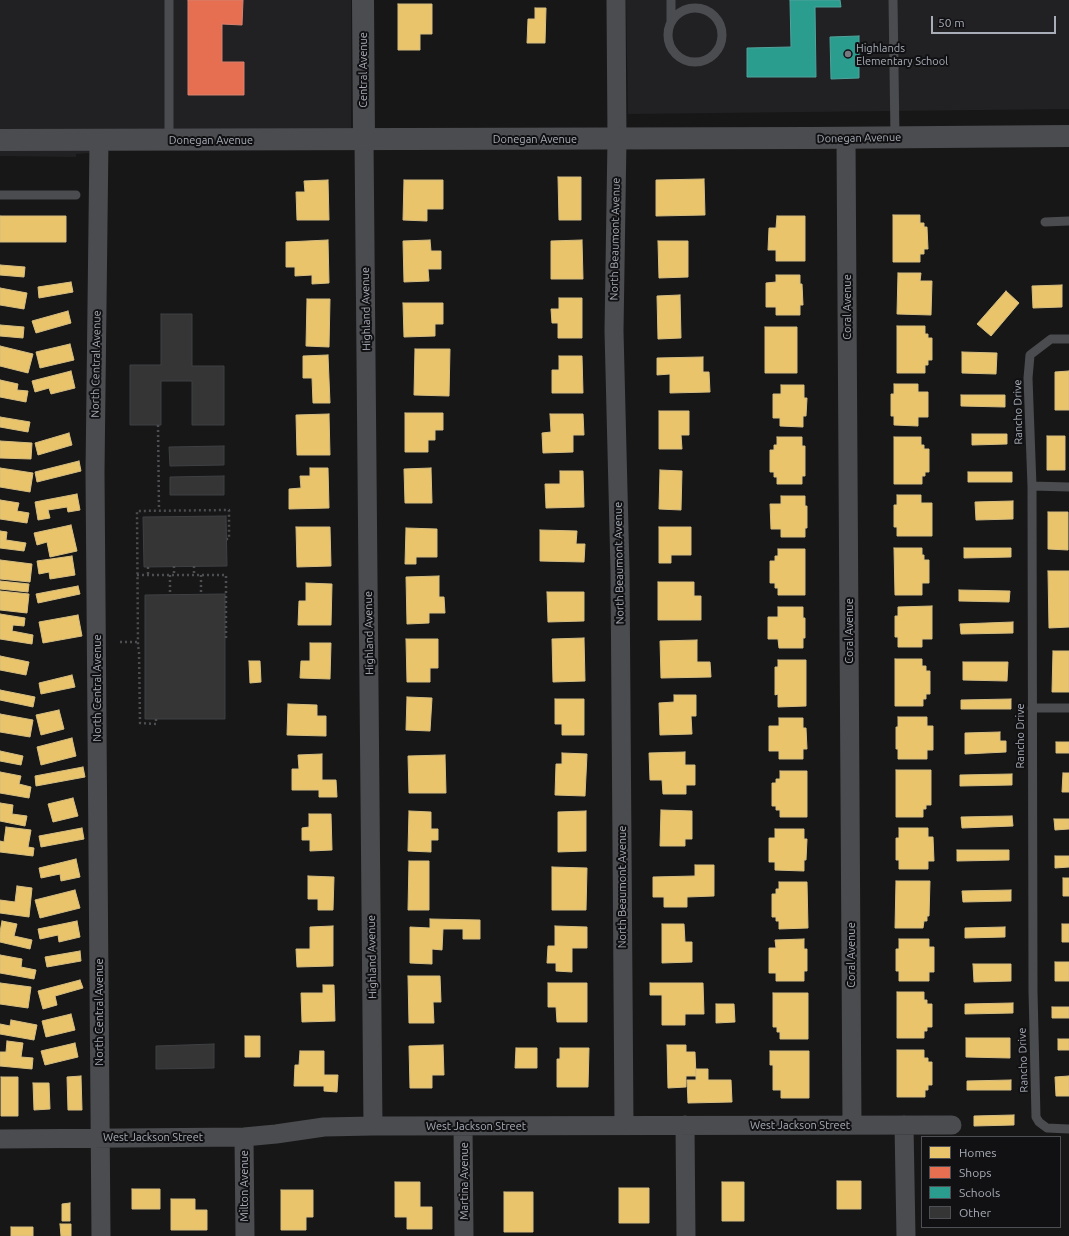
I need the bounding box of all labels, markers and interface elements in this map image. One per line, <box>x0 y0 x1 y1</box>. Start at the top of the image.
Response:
scale bar <box>933 8 1058 34</box>
text: 50 m <box>938 16 965 29</box>
street label: Central Avenue <box>356 32 370 108</box>
place label: Highlands Elementary School <box>856 41 948 67</box>
marker: Highlands Elementary School <box>843 49 853 59</box>
street label: Donegan Avenue <box>817 131 901 145</box>
street label: Donegan Avenue <box>493 132 577 146</box>
street label: Donegan Avenue <box>169 133 253 147</box>
street label: North Beaumont Avenue <box>607 178 623 300</box>
street label: Highland Avenue <box>359 267 373 351</box>
street label: Coral Avenue <box>840 274 854 340</box>
street label: North Central Avenue <box>88 310 104 418</box>
street label: Rancho Drive <box>1011 379 1025 445</box>
street label: North Beaumont Avenue <box>611 502 627 624</box>
street label: Highland Avenue <box>362 591 376 675</box>
street label: Coral Avenue <box>842 598 856 664</box>
street label: North Central Avenue <box>90 634 104 742</box>
street label: Rancho Drive <box>1013 703 1027 769</box>
street label: North Beaumont Avenue <box>615 826 629 948</box>
street label: Highland Avenue <box>365 915 379 999</box>
street label: Coral Avenue <box>844 922 858 988</box>
street label: North Central Avenue <box>92 958 106 1066</box>
street label: Rancho Drive <box>1015 1027 1031 1093</box>
street label: West Jackson Street <box>750 1118 850 1132</box>
street label: West Jackson Street <box>426 1119 526 1133</box>
street label: West Jackson Street <box>103 1130 203 1144</box>
legend <box>921 1136 1061 1228</box>
street label: Martina Avenue <box>457 1142 471 1220</box>
text: Homes <box>959 1146 997 1159</box>
street label: Milton Avenue <box>237 1150 251 1222</box>
text: Shops <box>959 1166 991 1179</box>
text: Schools <box>959 1186 1000 1199</box>
text: Other <box>959 1206 991 1219</box>

